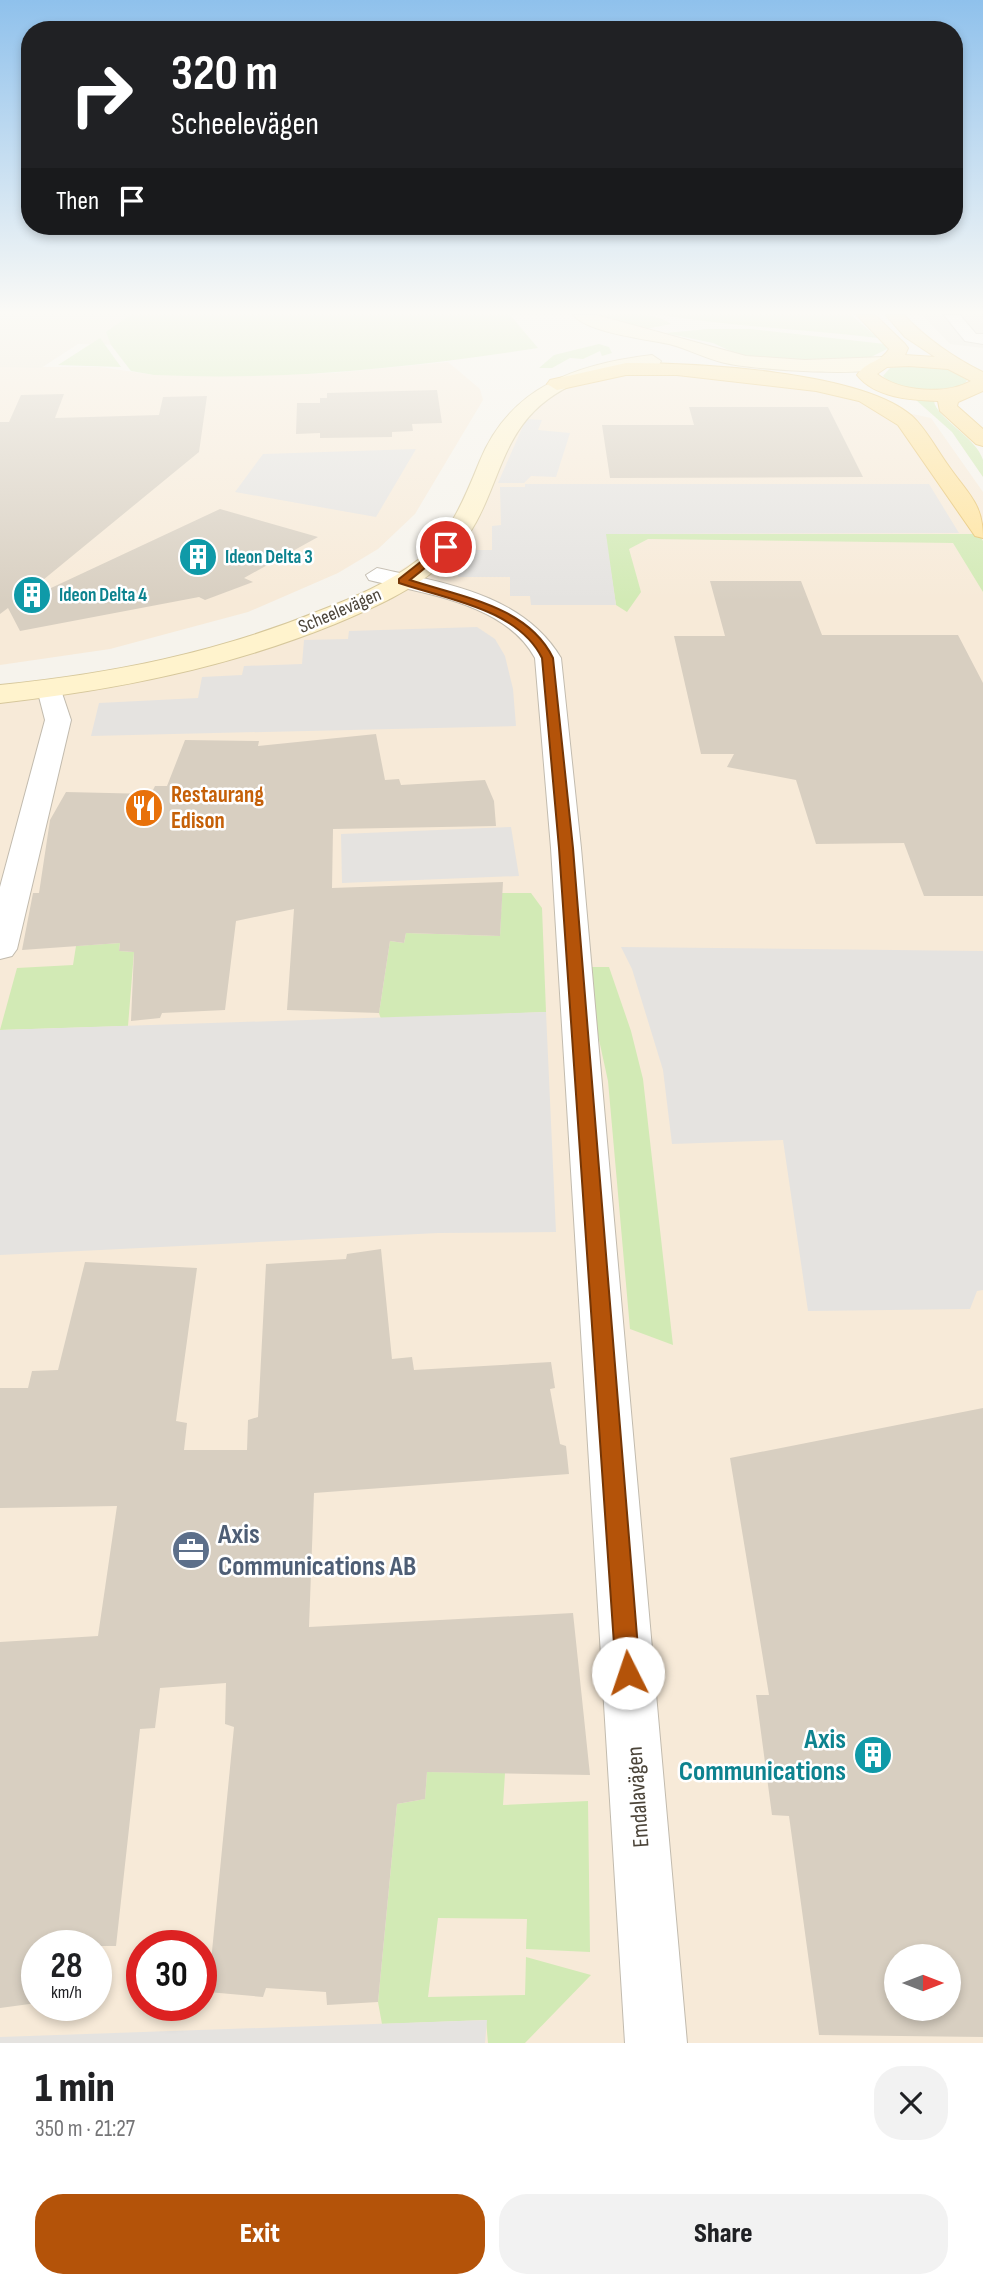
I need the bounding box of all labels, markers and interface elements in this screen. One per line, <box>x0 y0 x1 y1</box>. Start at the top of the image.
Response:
text: 320 m <box>171 45 278 104</box>
icon: right <box>56 49 147 140</box>
text: Scheelevägen <box>171 105 319 144</box>
icon: arrive <box>113 182 151 220</box>
text: Then <box>56 186 99 217</box>
pin <box>416 517 476 577</box>
icon: arrive <box>427 528 465 566</box>
building icon: Ideon Delta 3 <box>177 536 219 578</box>
place label: Ideon Delta 3 <box>225 546 313 569</box>
building icon: Ideon Delta 4 <box>11 574 53 616</box>
street label: Scheelevägen <box>295 583 385 639</box>
place label: Ideon Delta 4 <box>59 584 147 607</box>
place label: Restaurang Edison <box>171 781 264 835</box>
restaurant icon: Restaurang Edison <box>123 787 165 829</box>
place label: Axis Communications AB <box>217 1518 416 1583</box>
office icon: Axis Communications AB <box>170 1529 212 1571</box>
position arrow <box>591 1636 665 1710</box>
place label: Axis Communications <box>679 1723 846 1788</box>
building icon: Axis Communications <box>852 1734 894 1776</box>
street label: Emdalavägen <box>621 1746 655 1848</box>
speed limit sign: 30 <box>126 1930 217 2021</box>
north arrow <box>884 1944 961 2021</box>
map controls <box>884 1944 961 2021</box>
text: 28 <box>51 1945 82 1988</box>
text: km/h <box>51 1982 82 2003</box>
text: 1 min <box>35 2063 115 2114</box>
button: close <box>874 2066 948 2140</box>
text: 350 m · 21:27 <box>35 2115 135 2143</box>
button: Exit <box>35 2194 485 2274</box>
button: Share <box>499 2194 948 2274</box>

